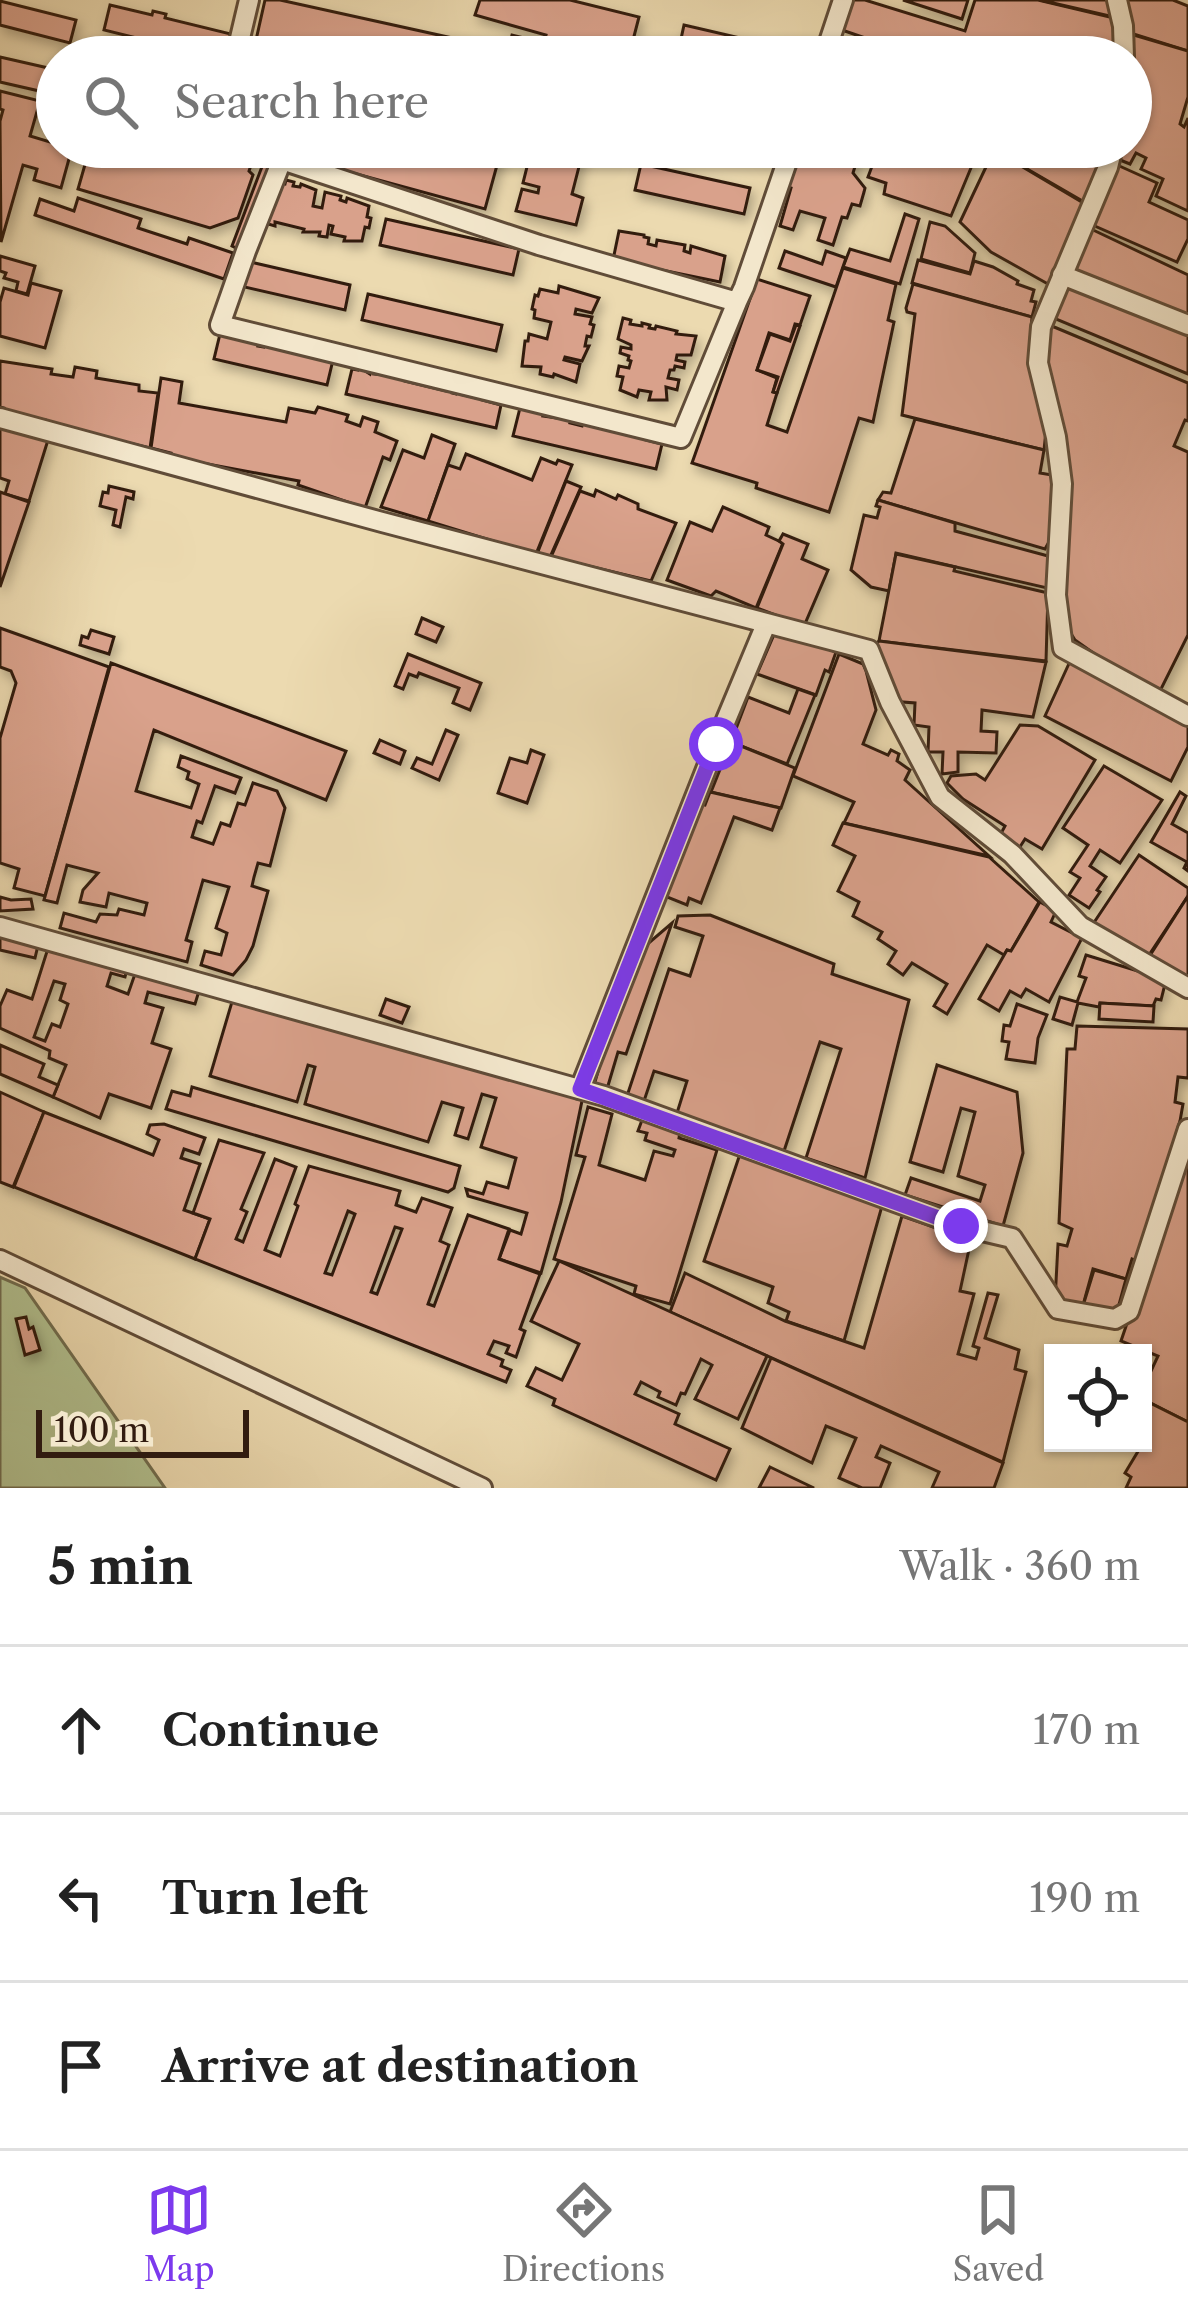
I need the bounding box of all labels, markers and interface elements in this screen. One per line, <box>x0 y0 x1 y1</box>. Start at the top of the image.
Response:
search box <box>36 36 1152 168</box>
icon: search <box>78 69 144 135</box>
text: Search here <box>174 74 429 130</box>
route start <box>689 717 743 771</box>
route end <box>934 1199 988 1253</box>
map controls <box>1044 1344 1152 1452</box>
button: locate <box>1044 1344 1152 1452</box>
scale bar <box>36 1404 249 1457</box>
text: 100 m <box>54 1410 149 1451</box>
text: 5 min <box>48 1535 193 1597</box>
text: Walk · 360 m <box>899 1542 1140 1590</box>
icon: ahead <box>48 1697 114 1763</box>
text: Continue <box>162 1702 379 1758</box>
text: 170 m <box>1033 1706 1140 1754</box>
icon: left <box>48 1865 114 1931</box>
text: Turn left <box>162 1870 368 1926</box>
text: 190 m <box>1029 1874 1140 1922</box>
icon: arrive <box>48 2033 114 2099</box>
text: Arrive at destination <box>162 2038 639 2094</box>
tab: Map <box>144 2177 215 2290</box>
tab: Directions <box>502 2177 665 2290</box>
tab: Saved <box>953 2177 1044 2290</box>

